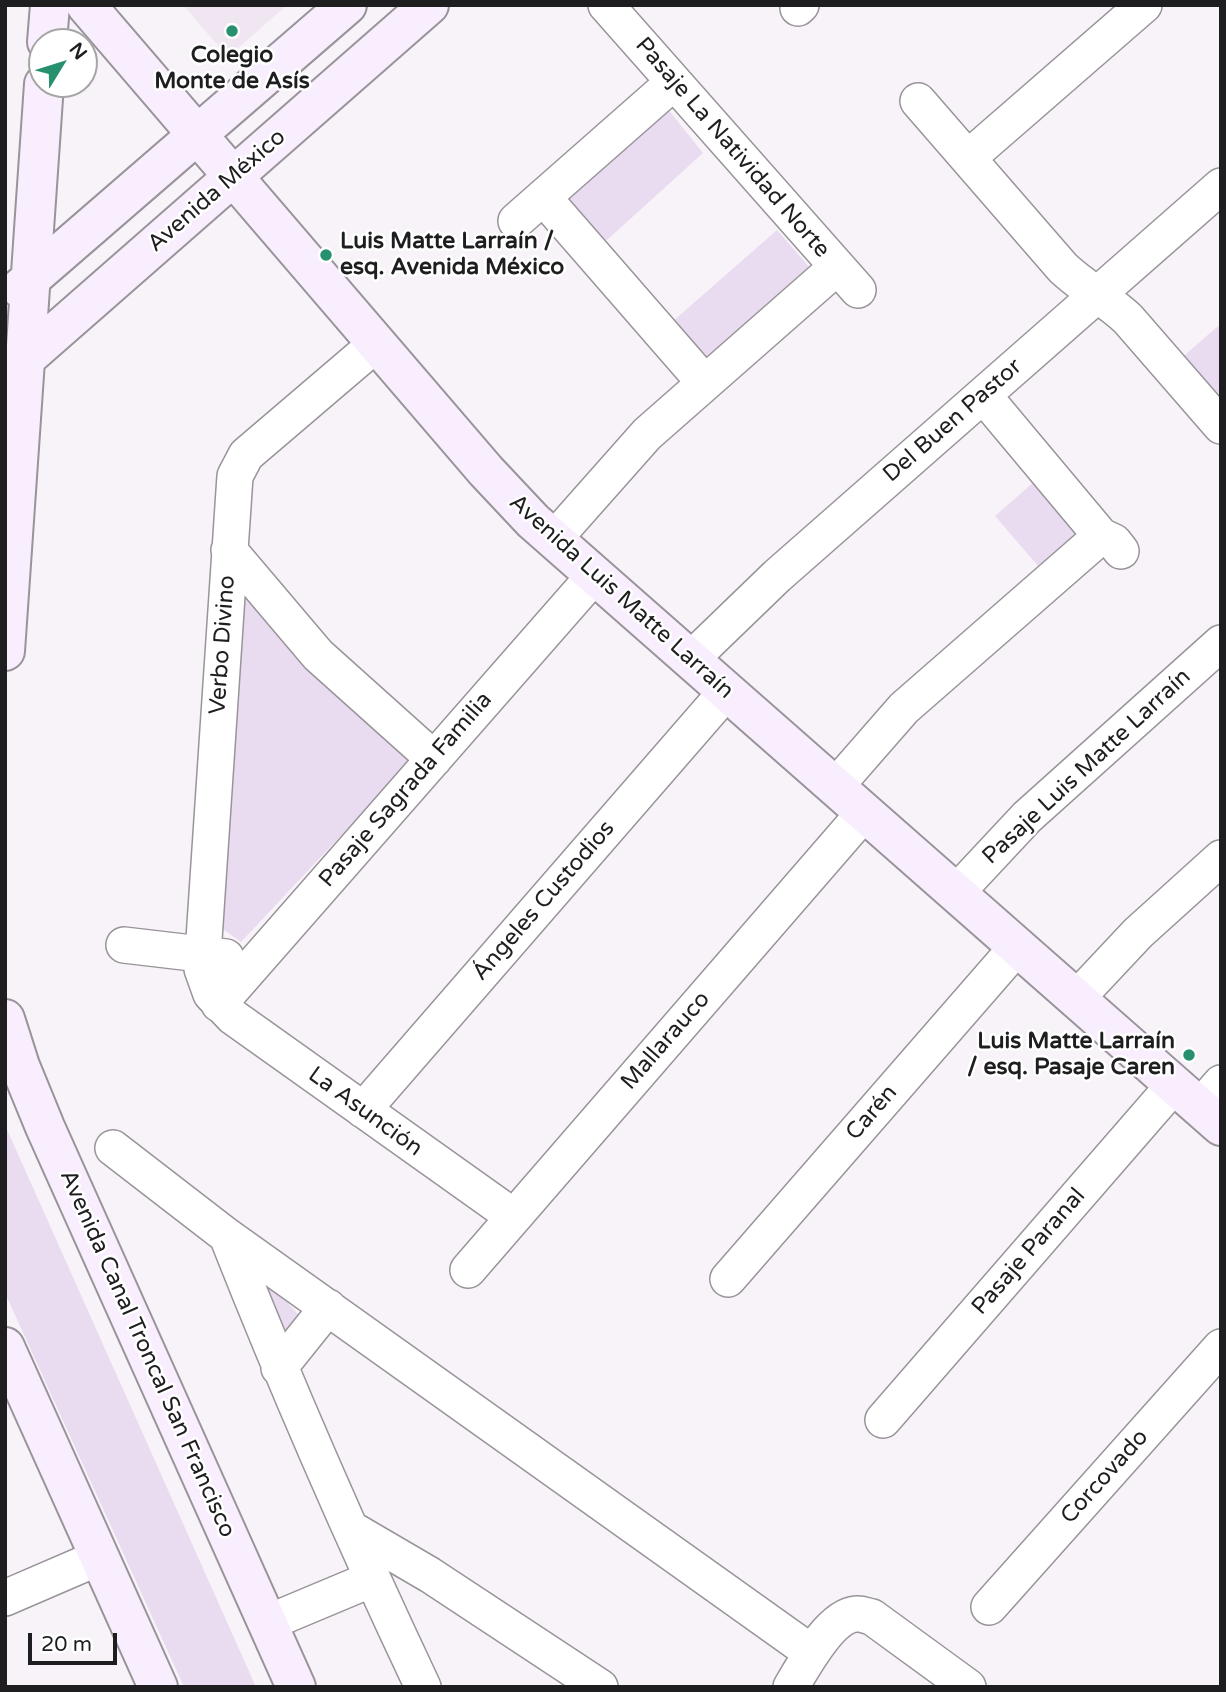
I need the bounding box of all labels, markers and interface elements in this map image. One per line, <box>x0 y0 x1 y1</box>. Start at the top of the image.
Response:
marker: Colegio Monte de Asís <box>224 23 240 39</box>
north arrow <box>28 28 98 98</box>
street label: Pasaje La Natividad Norte <box>629 32 835 264</box>
text: N <box>65 39 91 64</box>
place label: Colegio Monte de Asís <box>154 42 310 96</box>
street label: Avenida México <box>142 124 292 258</box>
place label: Luis Matte Larraín / esq. Avenida México <box>340 228 564 282</box>
marker: Luis Matte Larraín / esq. Avenida México <box>318 247 334 263</box>
street label: Del Buen Pastor <box>878 353 1028 489</box>
street label: Avenida Luis Matte Larraín <box>503 489 739 705</box>
street label: Verbo Divino <box>204 574 242 716</box>
street label: Pasaje Luis Matte Larraín <box>977 663 1197 871</box>
street label: Pasaje Sagrada Familia <box>314 687 498 893</box>
street label: Ángeles Custodios <box>467 815 621 987</box>
street label: Mallarauco <box>616 986 716 1096</box>
place label: Luis Matte Larraín / esq. Pasaje Caren <box>967 1028 1175 1082</box>
marker: Luis Matte Larraín / esq. Pasaje Caren <box>1181 1047 1197 1063</box>
street label: La Asunción <box>303 1061 427 1163</box>
street label: Carén <box>840 1080 904 1146</box>
street label: Avenida Canal Troncal San Francisco <box>53 1166 241 1542</box>
street label: Pasaje Paranal <box>967 1183 1091 1321</box>
street label: Corcovado <box>1055 1424 1155 1530</box>
scale bar <box>32 1618 121 1662</box>
text: 20 m <box>41 1632 92 1657</box>

